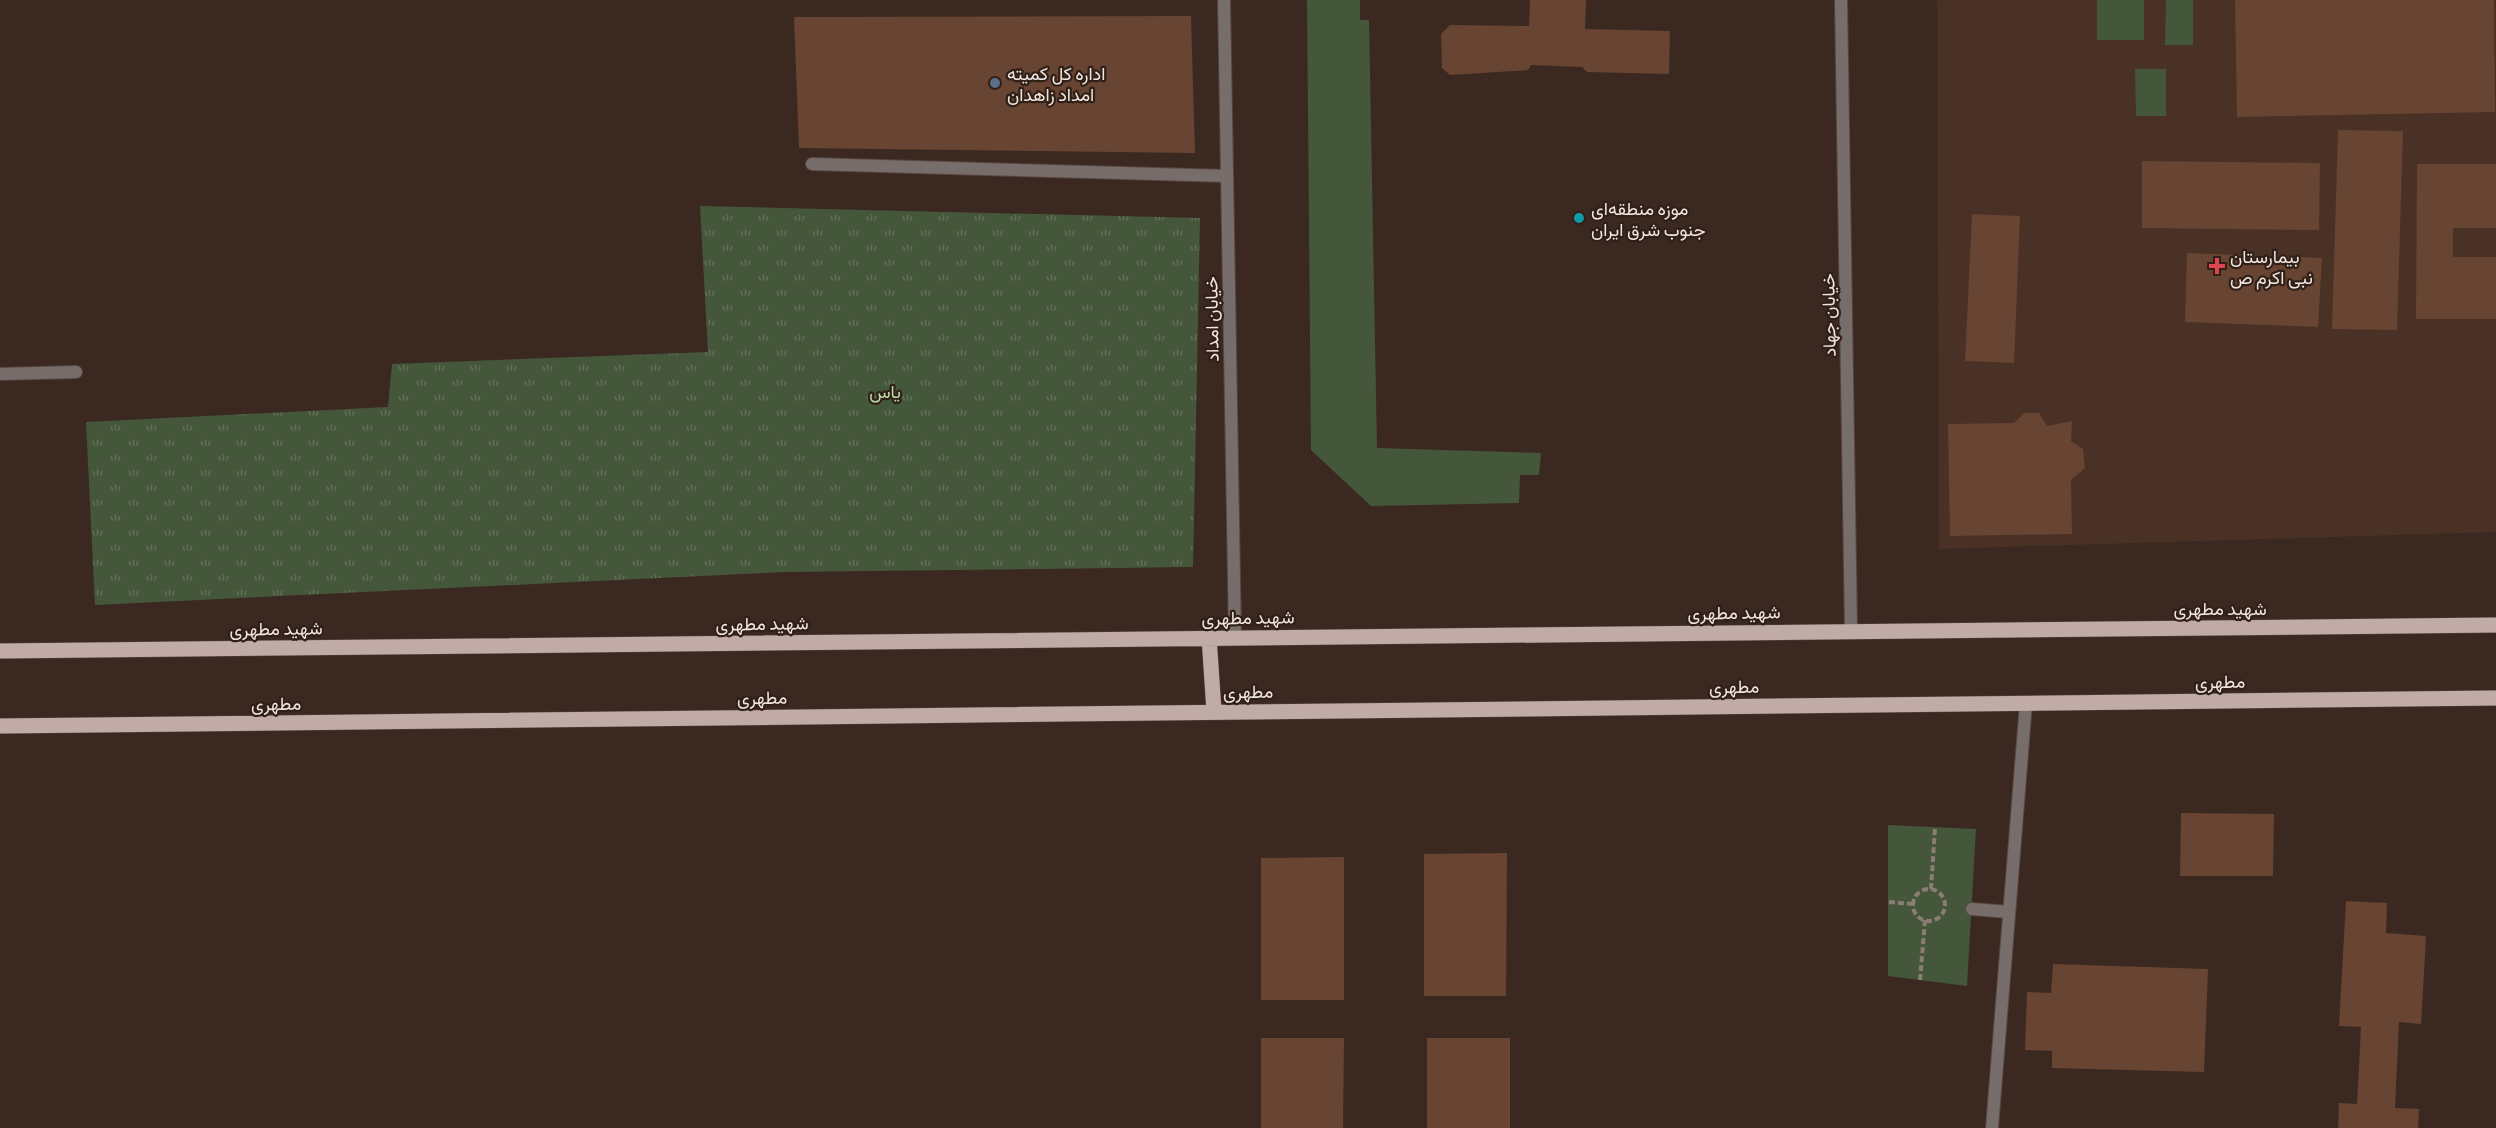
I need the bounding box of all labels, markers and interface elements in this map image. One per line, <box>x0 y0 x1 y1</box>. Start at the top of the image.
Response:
place label: اداره کل کمیته امداد زاهدان <box>1007 61 1105 106</box>
marker: اداره کل کمیته امداد زاهدان <box>988 76 1002 90</box>
place label: موزه منطقه‌ای جنوب شرق ایران <box>1591 196 1706 241</box>
marker: موزه منطقه‌ای جنوب شرق ایران <box>1572 211 1586 225</box>
place label: بیمارستان نبی اکرم ص <box>2230 244 2313 290</box>
marker: بیمارستان نبی اکرم ص <box>2208 257 2226 275</box>
street label: خیابان جهاد <box>1815 273 1841 357</box>
street label: خیابان امداد <box>1198 276 1224 362</box>
park label: یاس <box>869 379 901 403</box>
street label: شهید مطهری <box>2173 596 2267 620</box>
street label: شهید مطهری <box>1687 599 1781 625</box>
street label: شهید مطهری <box>1201 604 1295 630</box>
street label: شهید مطهری <box>715 610 809 636</box>
street label: شهید مطهری <box>229 615 323 641</box>
street label: مطهری <box>2195 669 2245 693</box>
street label: مطهری <box>1709 674 1759 698</box>
street label: مطهری <box>1223 679 1273 703</box>
street label: مطهری <box>737 685 787 709</box>
street label: مطهری <box>251 691 301 715</box>

